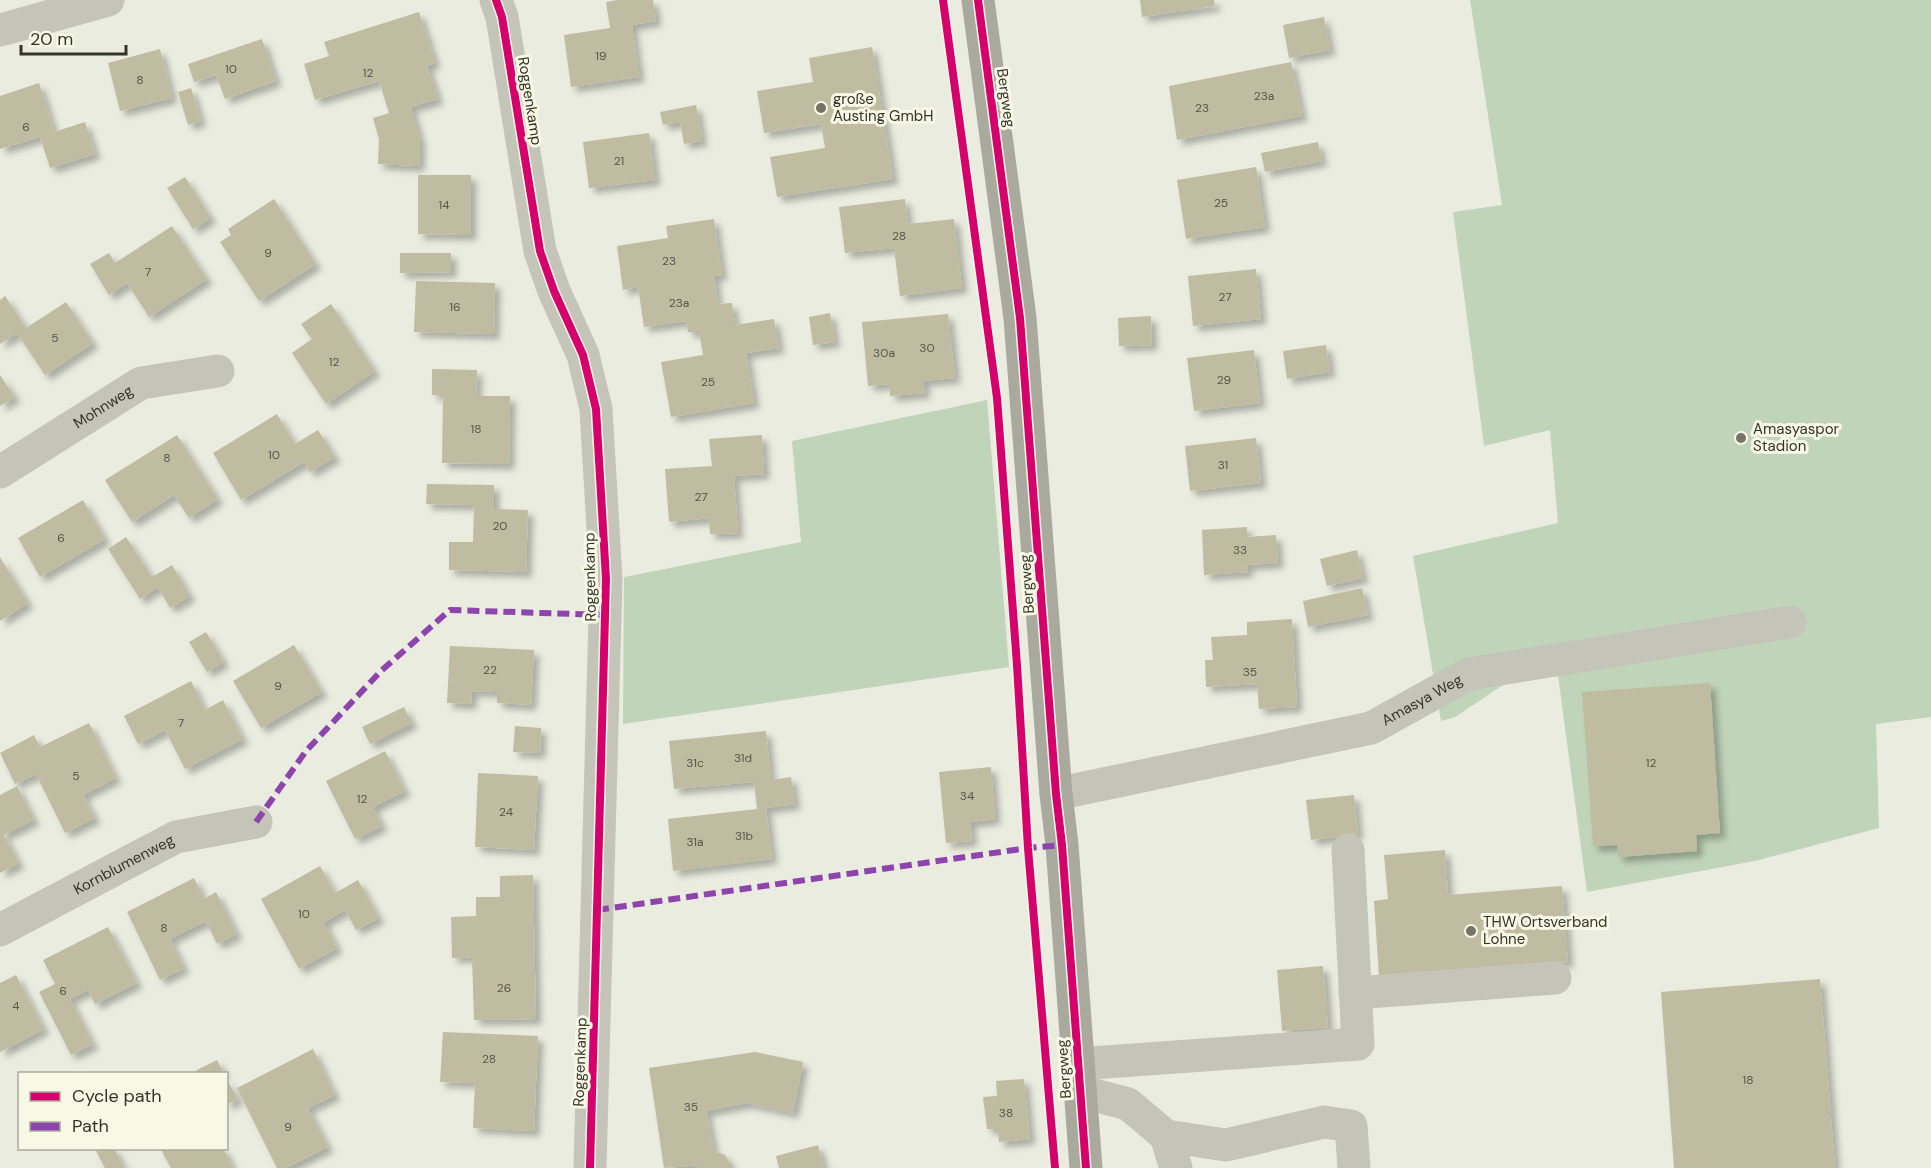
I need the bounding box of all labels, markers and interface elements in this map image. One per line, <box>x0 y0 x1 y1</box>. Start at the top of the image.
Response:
scale bar <box>21 18 126 56</box>
text: 20 m <box>30 27 73 51</box>
house number: 19 <box>595 48 607 64</box>
street label: Roggenkamp <box>513 55 547 147</box>
house number: 10 <box>225 61 237 77</box>
house number: 12 <box>363 65 373 81</box>
street label: Bergweg <box>992 67 1020 129</box>
house number: 8 <box>136 72 144 88</box>
house number: 23a <box>1254 88 1274 104</box>
place label: große Austing GmbH <box>833 89 933 126</box>
house number: 23 <box>1195 100 1209 116</box>
marker: große Austing GmbH <box>814 101 828 115</box>
house number: 6 <box>22 119 30 135</box>
house number: 21 <box>614 153 624 169</box>
house number: 25 <box>1214 195 1228 211</box>
house number: 14 <box>438 197 450 213</box>
house number: 28 <box>892 228 906 244</box>
house number: 9 <box>264 245 272 261</box>
house number: 23 <box>662 253 676 269</box>
house number: 7 <box>145 264 151 280</box>
house number: 27 <box>1218 289 1232 305</box>
house number: 23a <box>669 295 689 311</box>
house number: 16 <box>449 299 461 315</box>
house number: 5 <box>51 330 59 346</box>
house number: 30 <box>919 340 935 356</box>
house number: 30a <box>873 345 895 361</box>
house number: 12 <box>329 354 339 370</box>
house number: 29 <box>1217 372 1231 388</box>
house number: 25 <box>701 374 715 390</box>
street label: Mohnweg <box>70 381 137 433</box>
place label: Amasyaspor Stadion <box>1753 419 1840 456</box>
house number: 18 <box>470 421 482 437</box>
marker: Amasyaspor Stadion <box>1734 431 1748 445</box>
house number: 10 <box>268 447 280 463</box>
house number: 8 <box>163 450 171 466</box>
house number: 31 <box>1218 457 1228 473</box>
house number: 27 <box>694 489 708 505</box>
house number: 20 <box>492 518 508 534</box>
house number: 6 <box>57 530 65 546</box>
street label: Roggenkamp <box>579 532 601 622</box>
house number: 33 <box>1233 542 1247 558</box>
street label: Bergweg <box>1015 554 1039 614</box>
house number: 22 <box>483 662 497 678</box>
house number: 35 <box>1243 664 1257 680</box>
street label: Amasya Weg <box>1378 670 1466 730</box>
house number: 9 <box>274 678 282 694</box>
house number: 7 <box>178 715 184 731</box>
house number: 31d <box>734 750 752 766</box>
house number: 31c <box>686 755 704 771</box>
house number: 12 <box>1646 755 1656 771</box>
house number: 5 <box>72 768 80 784</box>
house number: 34 <box>960 788 974 804</box>
house number: 12 <box>357 791 367 807</box>
house number: 24 <box>499 804 513 820</box>
house number: 31b <box>735 828 753 844</box>
street label: Kornblumenweg <box>70 830 178 899</box>
house number: 31a <box>686 834 704 850</box>
house number: 10 <box>298 906 310 922</box>
place label: THW Ortsverband Lohne <box>1483 912 1607 949</box>
house number: 8 <box>160 920 168 936</box>
marker: THW Ortsverband Lohne <box>1464 924 1478 938</box>
house number: 26 <box>497 980 511 996</box>
house number: 6 <box>59 983 67 999</box>
house number: 4 <box>12 998 20 1014</box>
street label: Roggenkamp <box>568 1017 592 1107</box>
street label: Bergweg <box>1052 1039 1076 1099</box>
house number: 28 <box>482 1051 496 1067</box>
legend <box>18 1072 228 1150</box>
house number: 18 <box>1742 1072 1754 1088</box>
text: Cycle path <box>72 1084 162 1108</box>
house number: 35 <box>684 1099 698 1115</box>
house number: 38 <box>999 1105 1013 1121</box>
text: Path <box>72 1114 109 1138</box>
house number: 9 <box>284 1119 292 1135</box>

